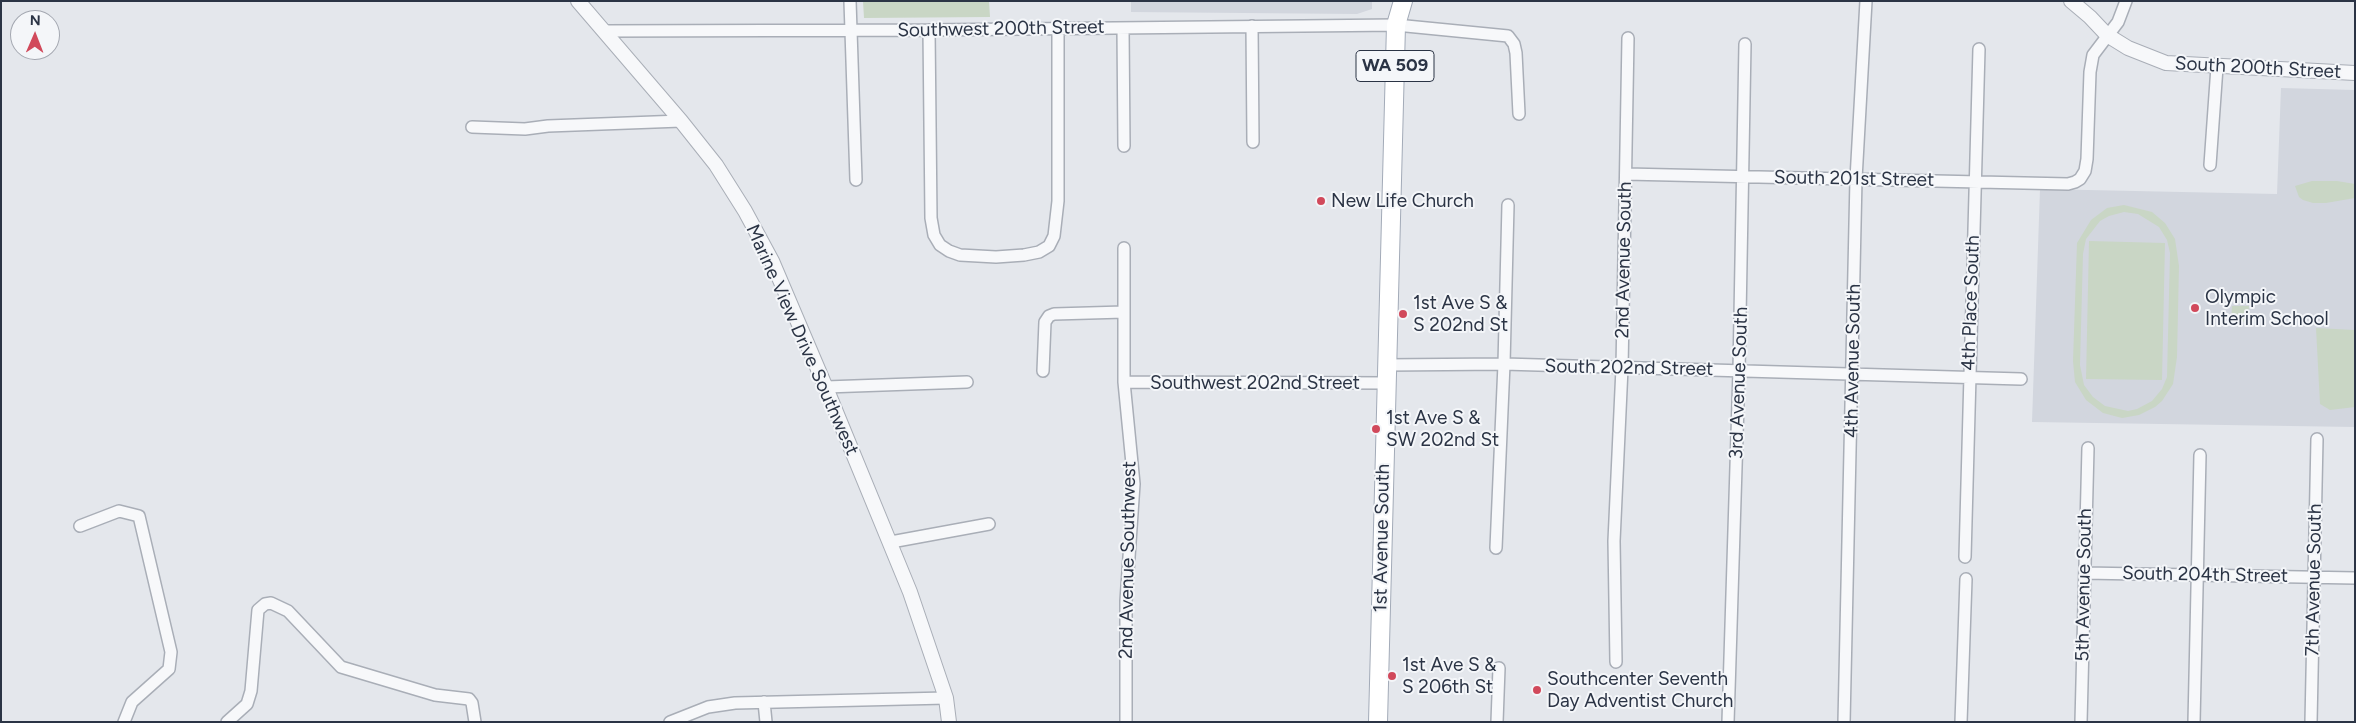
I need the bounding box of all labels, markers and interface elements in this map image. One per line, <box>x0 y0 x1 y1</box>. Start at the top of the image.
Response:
north arrow <box>10 10 60 60</box>
text: N <box>30 12 41 29</box>
street label: Southwest 200th Street <box>897 16 1105 42</box>
road number: WA 509 <box>1356 50 1434 82</box>
street label: South 200th Street <box>2174 52 2342 84</box>
street label: South 201st Street <box>1774 166 1934 192</box>
street label: 2nd Avenue South <box>1611 181 1637 339</box>
place label: New Life Church <box>1331 190 1474 212</box>
marker: New Life Church <box>1315 195 1327 207</box>
street label: Marine View Drive Southwest <box>741 221 863 459</box>
street label: 4th Place South <box>1957 235 1985 371</box>
street label: 4th Avenue South <box>1840 284 1866 438</box>
place label: Olympic Interim School <box>2205 286 2329 330</box>
place label: 1st Ave S & S 202nd St <box>1413 292 1508 336</box>
marker: Olympic Interim School <box>2189 302 2201 314</box>
street label: 3rd Avenue South <box>1725 306 1753 460</box>
marker: 1st Ave S & S 202nd St <box>1397 308 1409 320</box>
street label: South 202nd Street <box>1544 355 1714 381</box>
street label: Southwest 202nd Street <box>1150 372 1360 394</box>
place label: 1st Ave S & SW 202nd St <box>1386 407 1499 451</box>
marker: 1st Ave S & SW 202nd St <box>1370 423 1382 435</box>
street label: 2nd Avenue Southwest <box>1115 461 1141 659</box>
street label: 1st Avenue South <box>1369 464 1395 612</box>
street label: 7th Avenue South <box>2301 503 2327 657</box>
street label: 5th Avenue South <box>2071 508 2097 662</box>
street label: South 204th Street <box>2122 562 2288 588</box>
place label: 1st Ave S & S 206th St <box>1402 654 1497 698</box>
place label: Southcenter Seventh Day Adventist Church <box>1547 668 1733 712</box>
marker: 1st Ave S & S 206th St <box>1386 670 1398 682</box>
marker: Southcenter Seventh Day Adventist Church <box>1531 684 1543 696</box>

